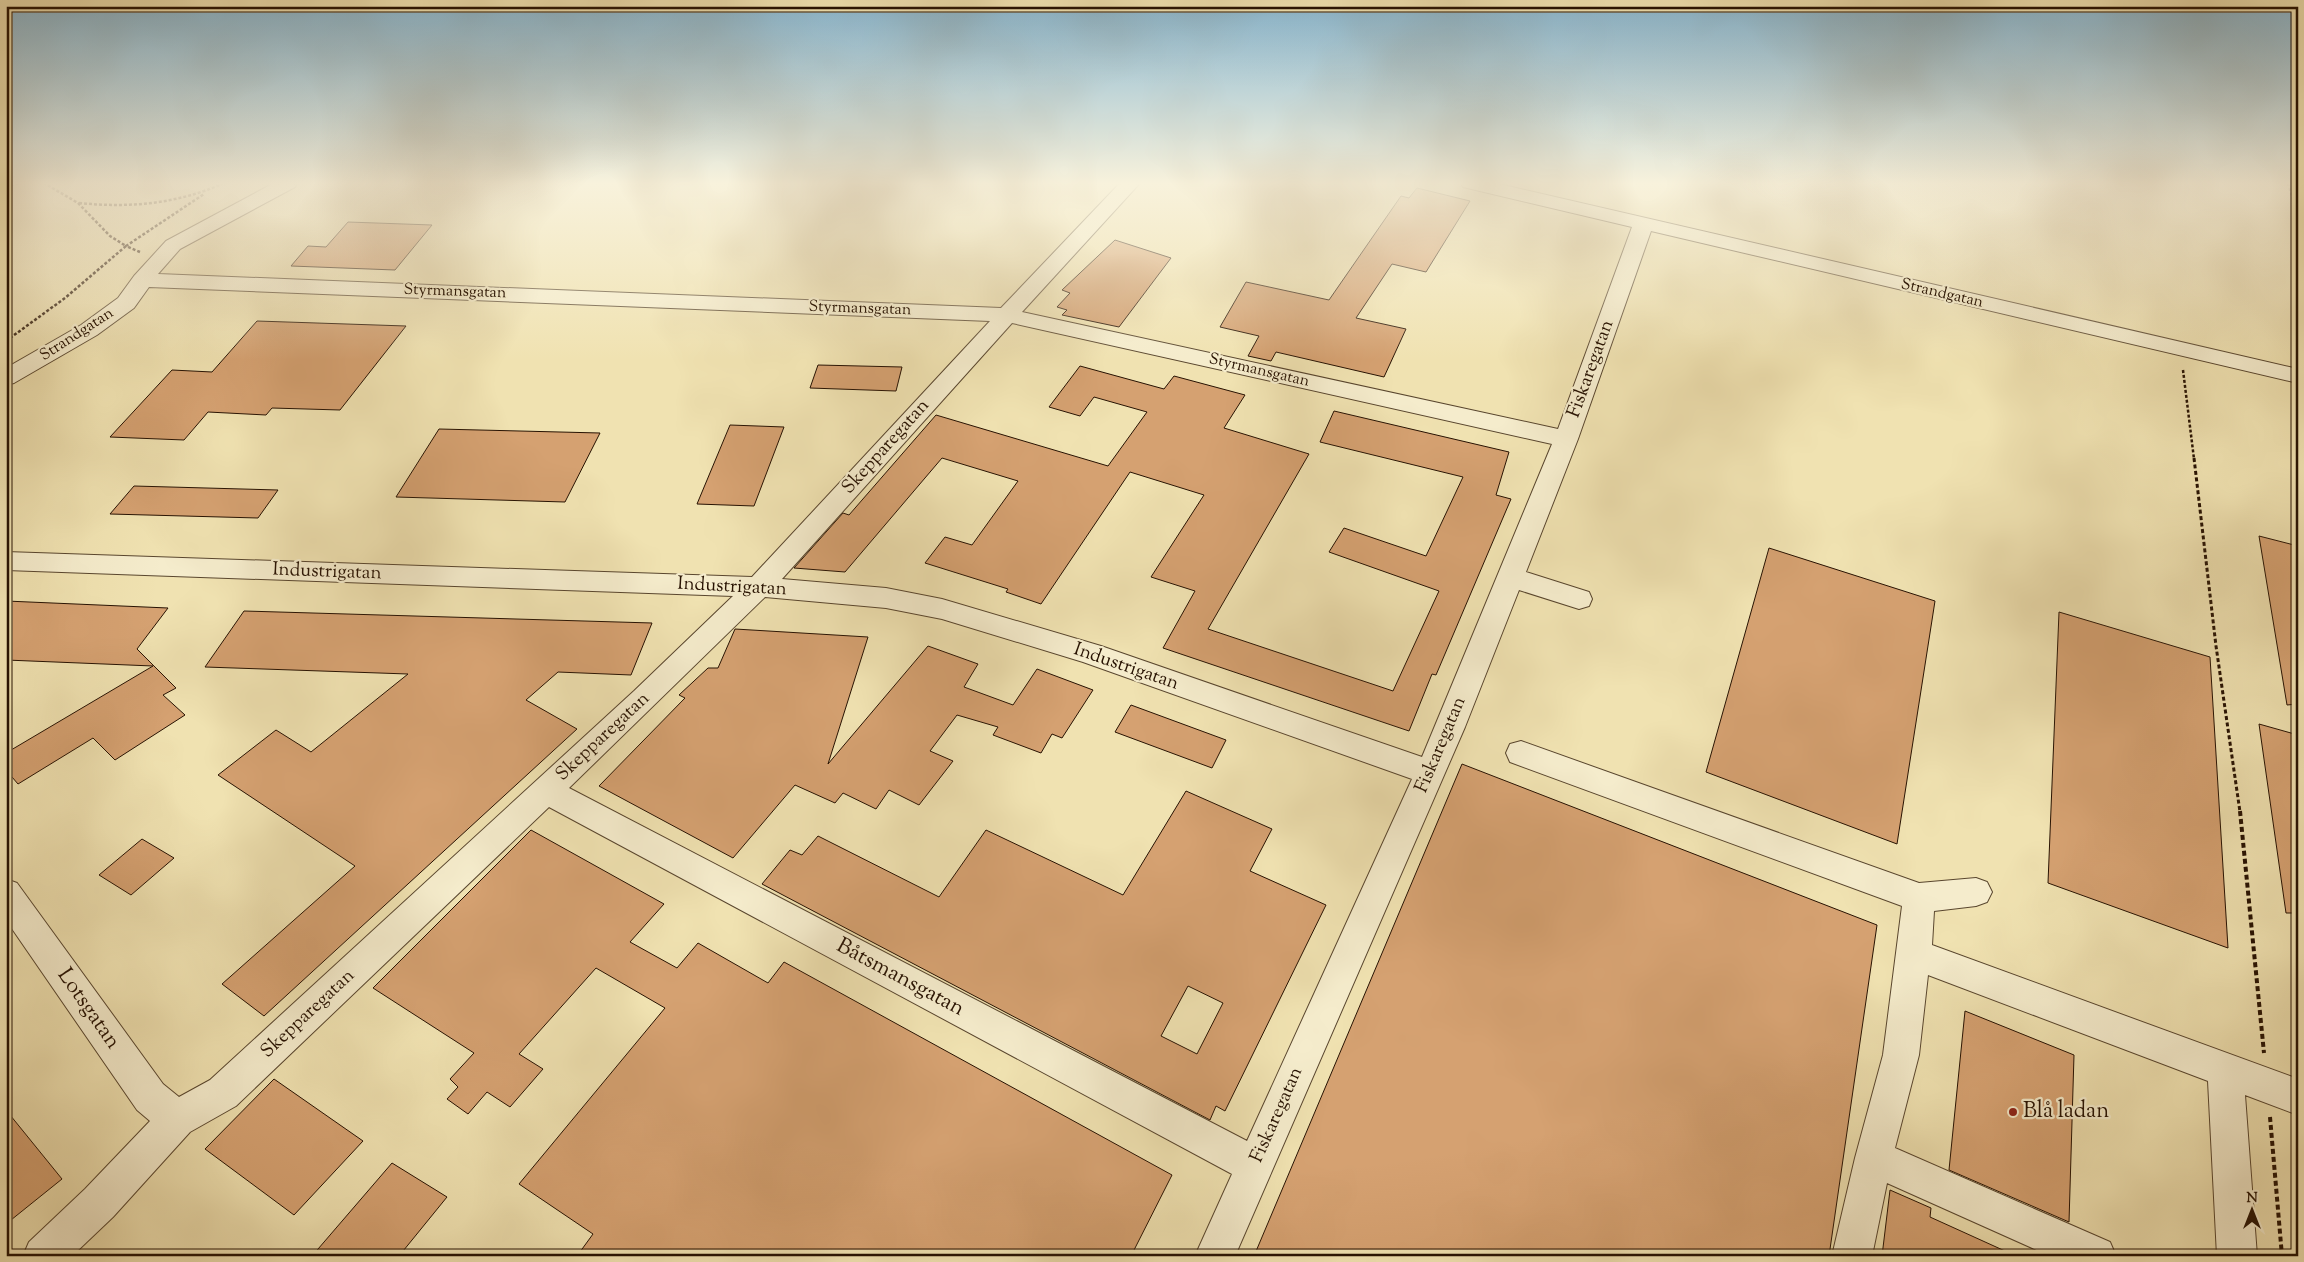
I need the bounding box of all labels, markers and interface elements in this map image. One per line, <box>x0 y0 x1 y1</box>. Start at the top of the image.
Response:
street label: Strandgatan <box>1899 273 1986 315</box>
street label: Styrmansgatan <box>403 279 507 305</box>
street label: Styrmansgatan <box>808 296 912 322</box>
street label: Strandgatan <box>36 302 119 367</box>
street label: Fiskaregatan <box>1561 316 1621 422</box>
street label: Styrmansgatan <box>1206 348 1312 394</box>
street label: Skepparegatan <box>836 393 936 501</box>
street label: Industrigatan <box>272 557 382 587</box>
street label: Industrigatan <box>677 571 787 603</box>
street label: Industrigatan <box>1070 636 1182 698</box>
street label: Skepparegatan <box>550 686 656 788</box>
street label: Fiskaregatan <box>1409 693 1473 797</box>
street label: Båtsmansgatan <box>830 931 970 1025</box>
street label: Lotsgatan <box>48 962 128 1056</box>
street label: Skepparegatan <box>255 963 361 1065</box>
street label: Fiskaregatan <box>1244 1063 1310 1167</box>
place label: Blå ladan <box>2023 1096 2109 1128</box>
marker: Blå ladan <box>2007 1106 2019 1118</box>
north arrow <box>2226 1184 2276 1234</box>
text: N <box>2246 1189 2258 1209</box>

